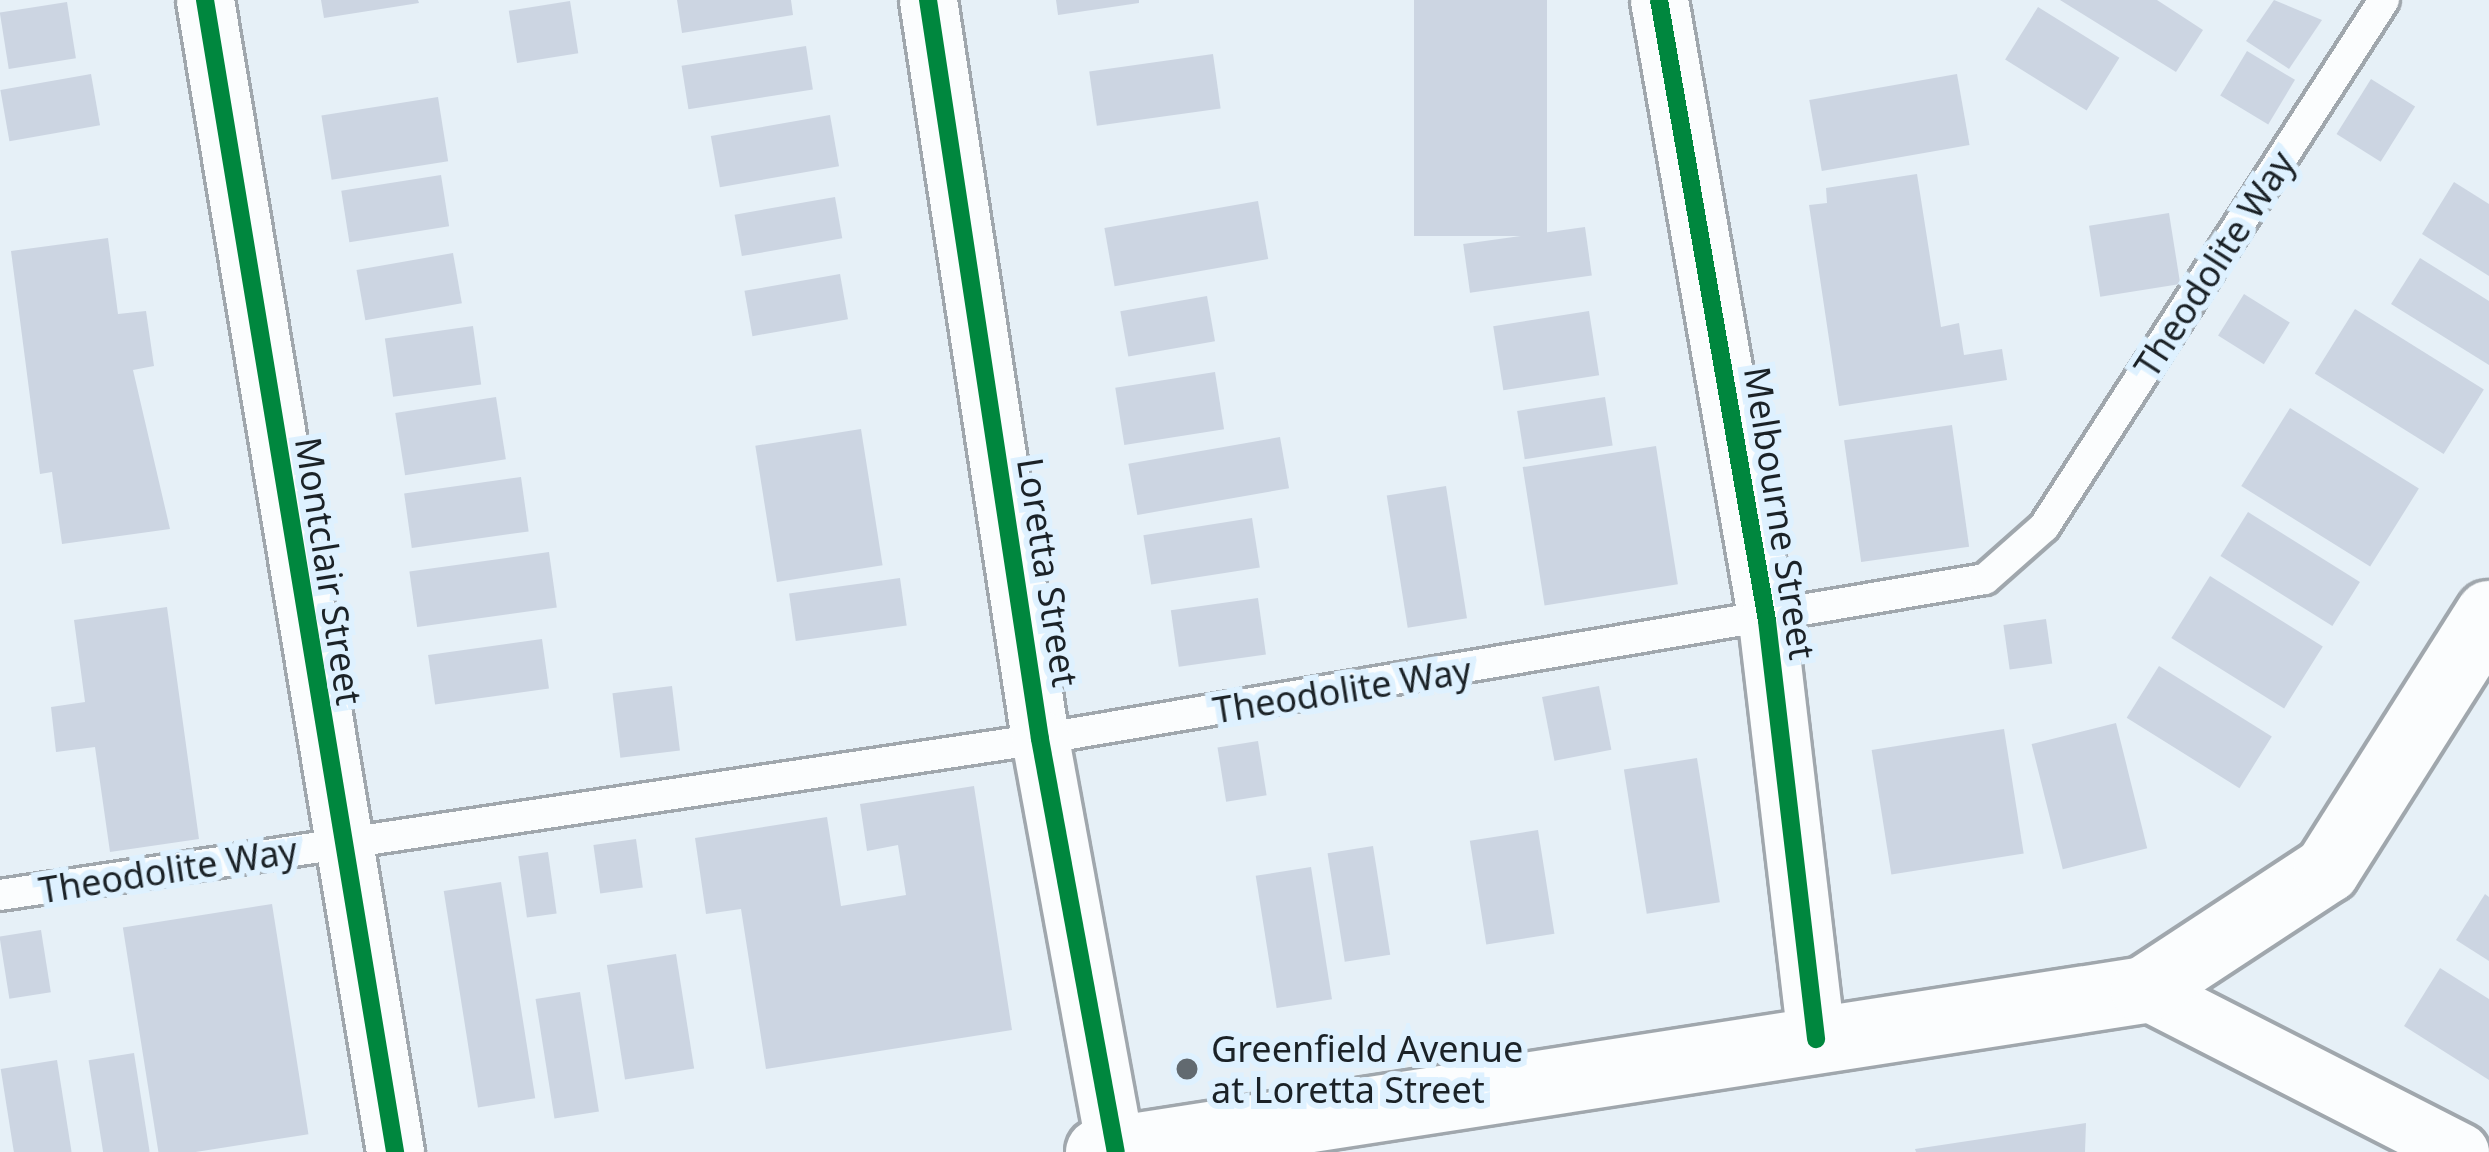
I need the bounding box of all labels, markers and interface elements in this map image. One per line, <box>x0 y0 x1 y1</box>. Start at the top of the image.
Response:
street label: Theodolite Way <box>2125 143 2303 385</box>
street label: Melbourne Street <box>1736 364 1824 662</box>
street label: Montclair Street <box>287 434 371 708</box>
street label: Loretta Street <box>1009 454 1087 690</box>
street label: Theodolite Way <box>1210 648 1474 732</box>
street label: Theodolite Way <box>36 828 300 912</box>
place label: Greenfield Avenue at Loretta Street <box>1211 1026 1523 1111</box>
marker: Greenfield Avenue at Loretta Street <box>1174 1056 1200 1082</box>

